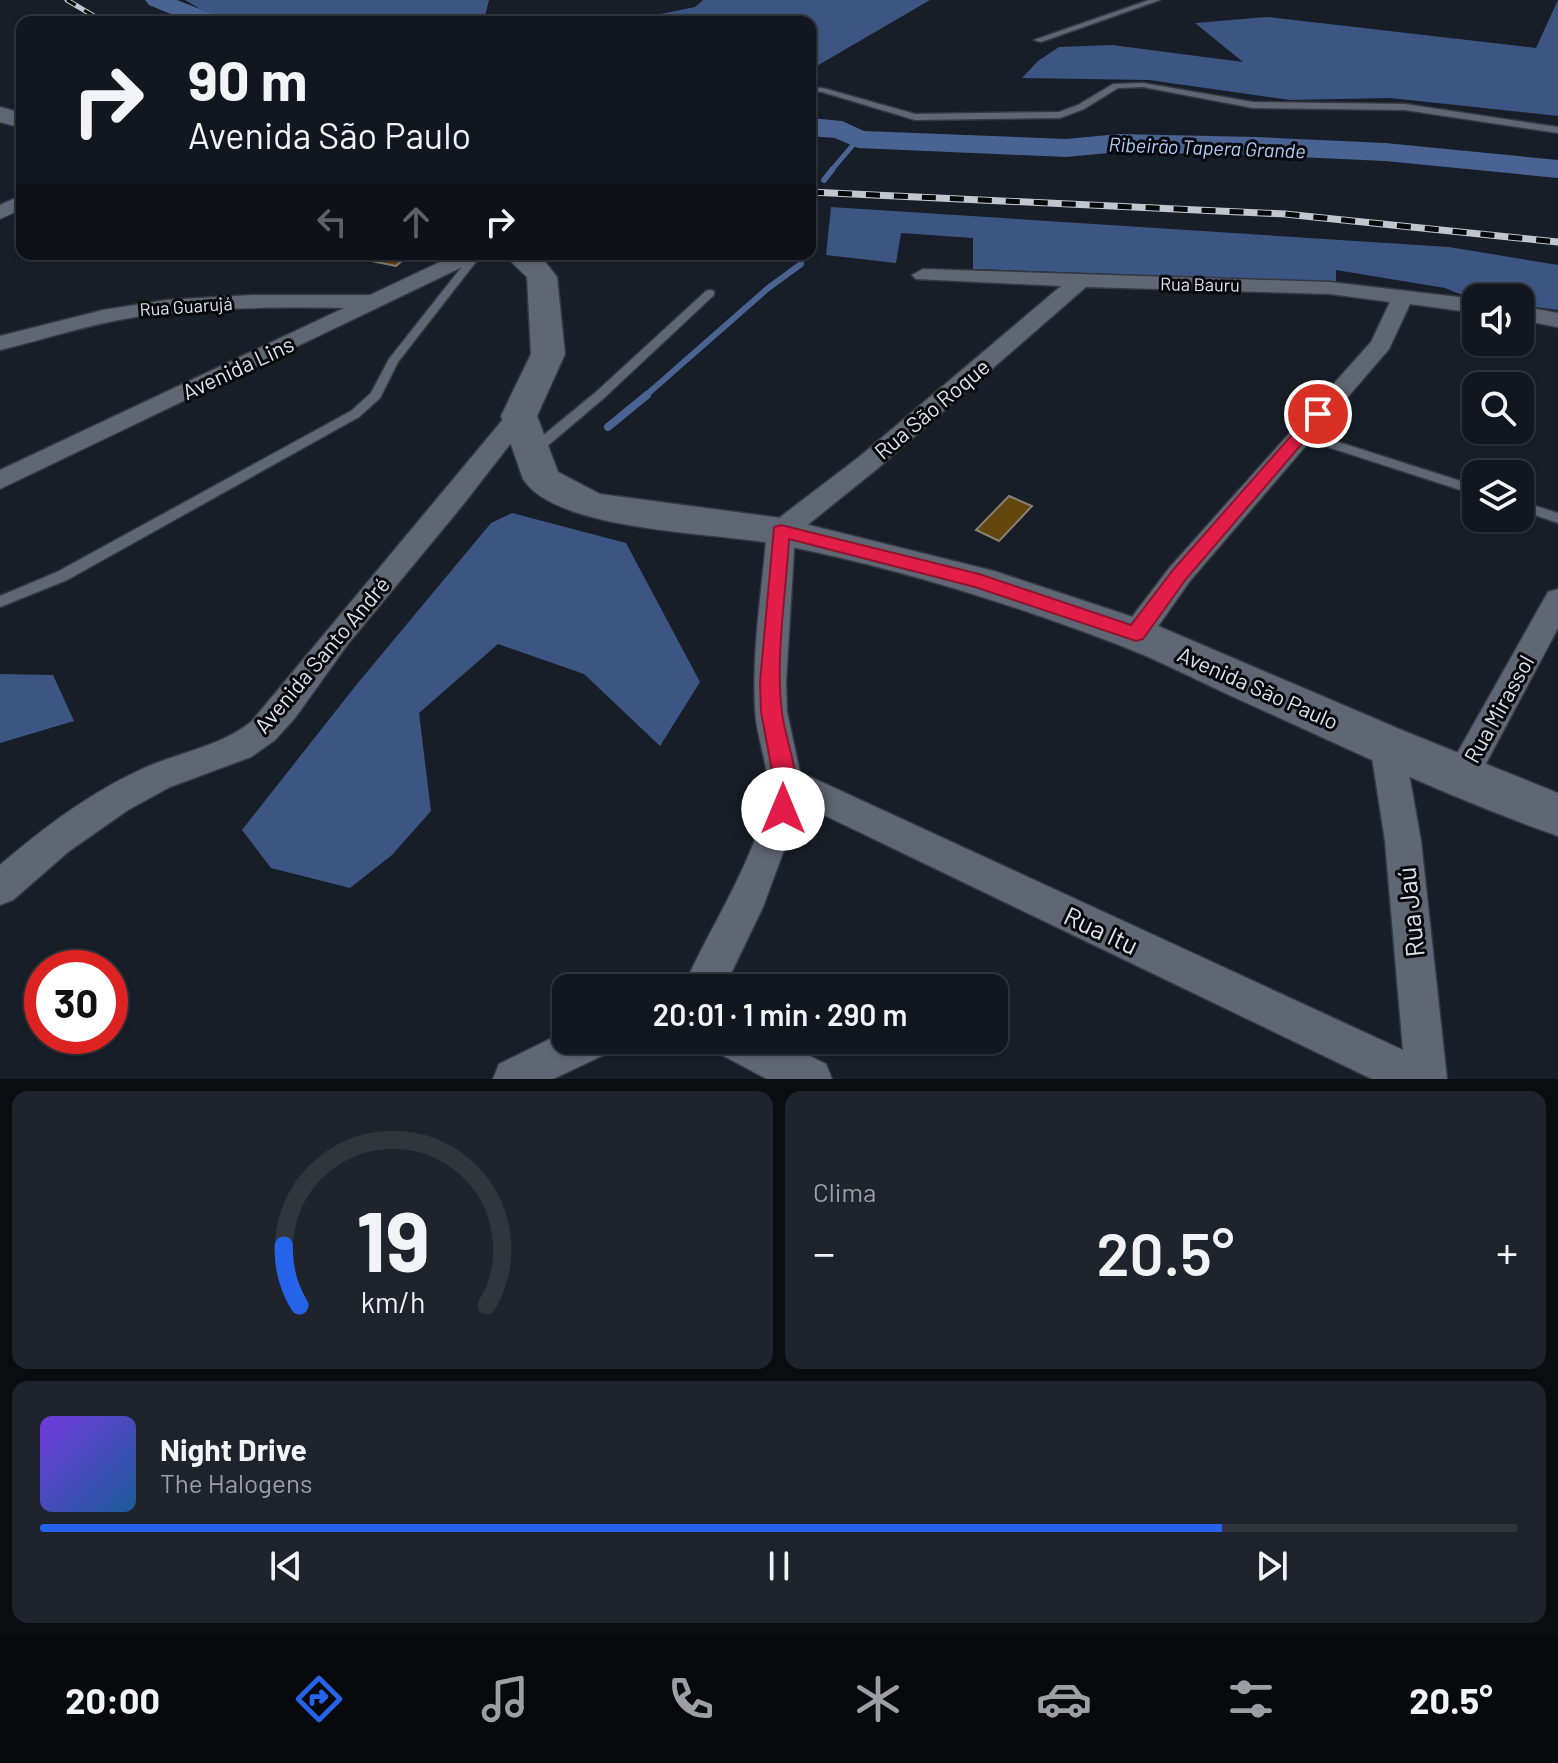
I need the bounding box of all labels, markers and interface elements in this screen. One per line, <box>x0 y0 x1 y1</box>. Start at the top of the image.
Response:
text: 90 m <box>188 45 308 112</box>
icon: right <box>56 48 160 152</box>
text: Avenida São Paulo <box>188 113 471 156</box>
water label: Ribeirão Tapera Grande <box>1108 132 1306 162</box>
icon: left <box>310 200 354 244</box>
icon: ahead <box>394 200 438 244</box>
icon: right <box>478 200 522 244</box>
street label: Rua Bauru <box>1160 272 1240 296</box>
map controls <box>1462 284 1534 532</box>
button: sound <box>1462 284 1534 356</box>
street label: Rua Guarujá <box>139 292 233 320</box>
street label: Avenida Lins <box>178 330 298 404</box>
street label: Rua São Roque <box>869 353 994 464</box>
button: search <box>1462 372 1534 444</box>
pin <box>1284 380 1352 448</box>
icon: arrive <box>1296 392 1340 436</box>
button: layers <box>1462 460 1534 532</box>
street label: Avenida Santo André <box>248 571 394 738</box>
street label: Avenida São Paulo <box>1174 640 1343 734</box>
street label: Rua Mirassol <box>1458 650 1538 767</box>
position arrow <box>741 767 825 851</box>
street label: Rua Jaú <box>1389 865 1430 959</box>
street label: Rua Itu <box>1060 899 1144 960</box>
speed limit sign: 30 <box>24 950 128 1054</box>
text: 20:01 · 1 min · 290 m <box>653 996 907 1032</box>
text: Clima <box>813 1176 876 1207</box>
text: 19 <box>356 1189 429 1289</box>
text: 20.5° <box>1097 1216 1235 1288</box>
text: − <box>813 1225 835 1278</box>
text: + <box>1496 1225 1518 1278</box>
text: km/h <box>360 1284 425 1319</box>
text: Night Drive <box>160 1431 307 1467</box>
text: The Halogens <box>160 1467 312 1498</box>
icon: previous <box>264 1544 308 1588</box>
icon: pause <box>757 1544 801 1588</box>
icon: next <box>1250 1544 1294 1588</box>
icon: directions <box>291 1671 347 1727</box>
icon: music <box>477 1671 533 1727</box>
icon: phone <box>663 1671 719 1727</box>
icon: climate <box>850 1671 906 1727</box>
icon: car <box>1036 1671 1092 1727</box>
icon: filters <box>1223 1671 1279 1727</box>
text: 20:00 <box>65 1678 160 1721</box>
text: 20.5° <box>1409 1678 1493 1721</box>

